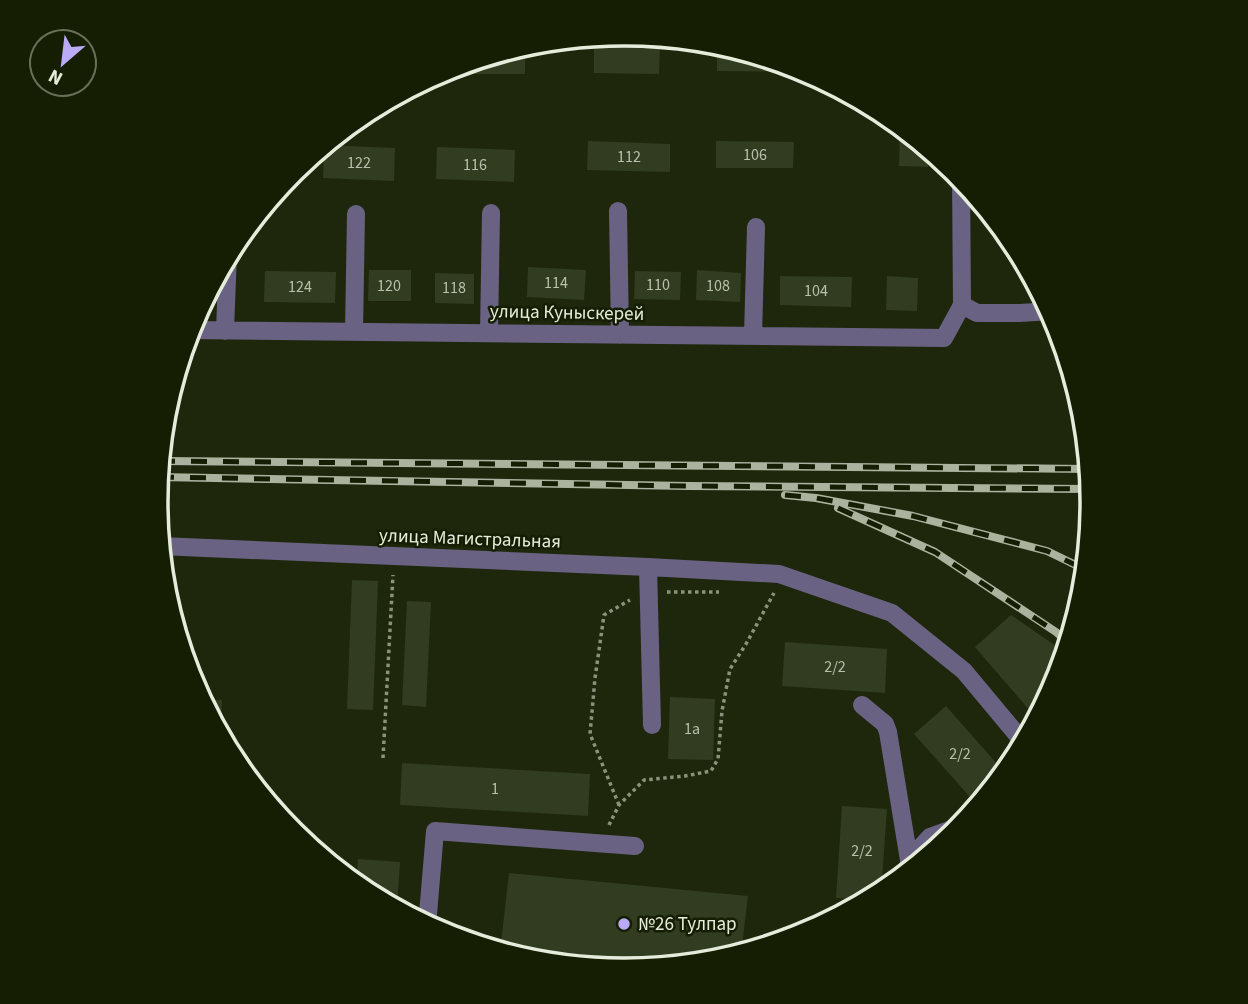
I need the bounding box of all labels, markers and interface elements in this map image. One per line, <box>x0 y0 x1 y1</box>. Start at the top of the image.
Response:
north arrow <box>28 28 98 98</box>
text: N <box>44 62 68 92</box>
house number: 106 <box>743 144 767 166</box>
house number: 112 <box>617 146 641 168</box>
house number: 122 <box>347 152 371 174</box>
house number: 116 <box>463 154 487 176</box>
house number: 114 <box>544 272 568 294</box>
house number: 110 <box>646 274 670 296</box>
house number: 120 <box>377 275 401 297</box>
house number: 108 <box>706 275 730 297</box>
house number: 124 <box>288 276 312 298</box>
house number: 118 <box>442 277 466 299</box>
house number: 104 <box>804 280 828 302</box>
street label: улица Куныскерей <box>490 298 644 328</box>
street label: улица Магистральная <box>379 522 561 556</box>
house number: 2/2 <box>824 656 846 678</box>
house number: 1а <box>684 718 700 740</box>
house number: 2/2 <box>949 743 971 765</box>
house number: 1 <box>491 778 499 800</box>
house number: 2/2 <box>851 840 873 862</box>
place label: №26 Тулпар <box>638 911 737 938</box>
marker: №26 Тулпар <box>616 916 632 932</box>

